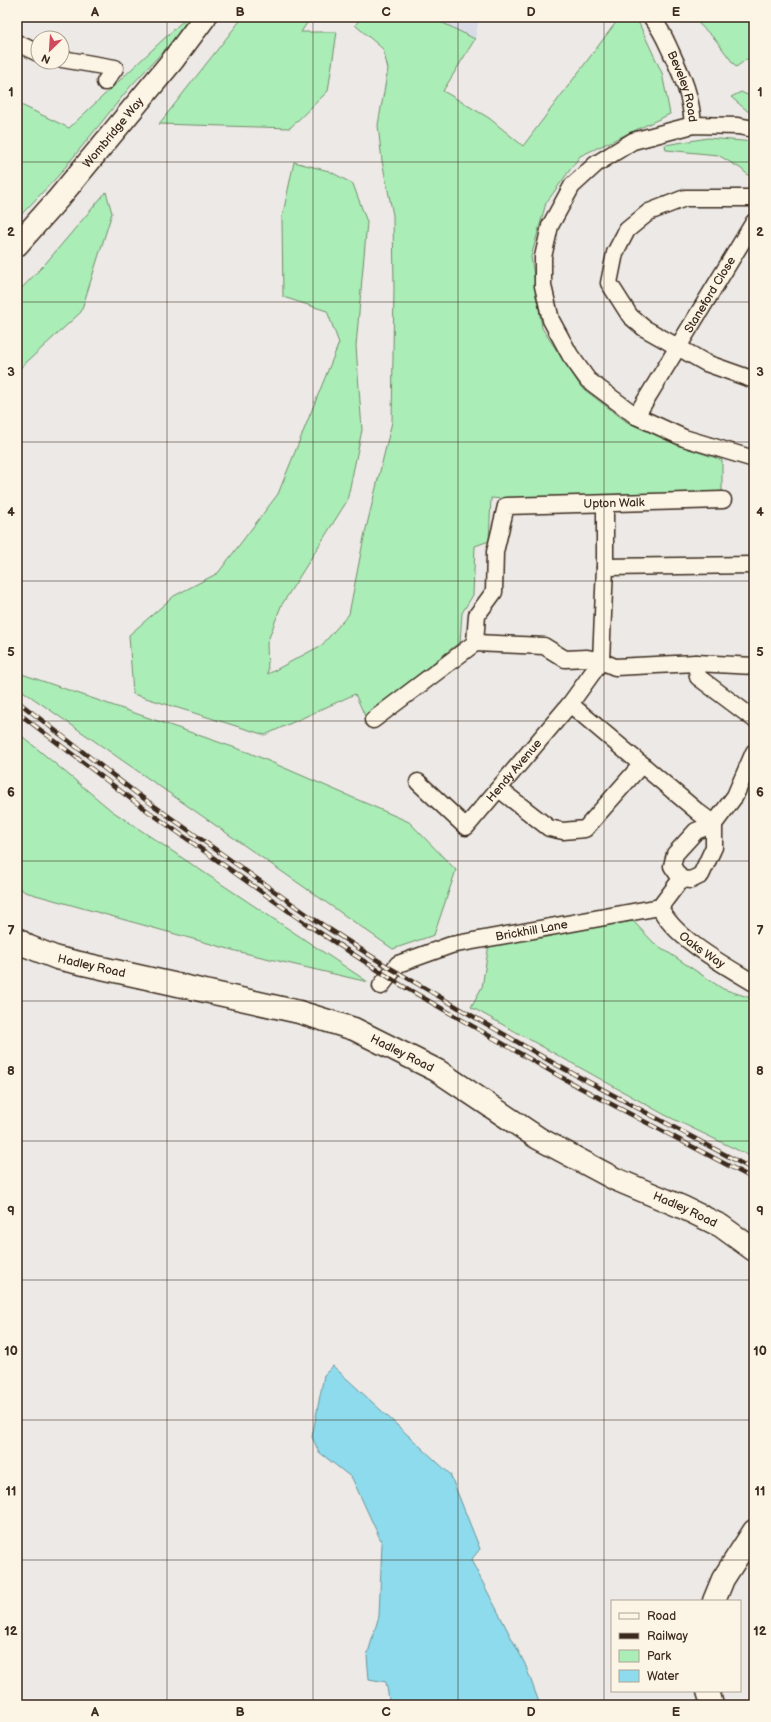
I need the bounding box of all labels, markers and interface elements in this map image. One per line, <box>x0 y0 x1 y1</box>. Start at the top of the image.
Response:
text: A <box>90 4 99 20</box>
text: B <box>235 4 245 20</box>
text: C <box>381 4 391 20</box>
text: D <box>526 4 536 20</box>
text: E <box>672 4 681 20</box>
north arrow <box>30 30 70 70</box>
street label: Beveley Road <box>663 49 700 123</box>
text: N <box>39 51 52 66</box>
text: 1 <box>8 84 14 100</box>
text: 1 <box>757 84 763 100</box>
street label: Wombridge Way <box>80 94 147 171</box>
text: 2 <box>7 224 15 240</box>
text: 2 <box>756 224 764 240</box>
street label: Staneford Close <box>681 254 739 336</box>
text: 3 <box>7 364 15 380</box>
text: 3 <box>756 364 764 380</box>
street label: Upton Walk <box>583 495 645 512</box>
text: 4 <box>7 504 15 520</box>
text: 4 <box>756 504 764 520</box>
text: 5 <box>7 644 15 660</box>
text: 5 <box>756 644 764 660</box>
street label: Hendy Avenue <box>483 736 545 805</box>
text: 6 <box>7 784 15 800</box>
text: 6 <box>756 784 764 800</box>
street label: Brickhill Lane <box>494 917 569 945</box>
text: 7 <box>7 923 15 939</box>
text: 7 <box>756 923 764 939</box>
street label: Oaks Way <box>676 929 728 972</box>
street label: Hadley Road <box>56 951 127 981</box>
street label: Hadley Road <box>368 1031 436 1076</box>
text: 8 <box>7 1063 15 1079</box>
text: 8 <box>756 1063 764 1079</box>
street label: Hadley Road <box>651 1189 720 1231</box>
text: 9 <box>7 1203 15 1219</box>
text: 9 <box>756 1203 764 1219</box>
text: 10 <box>4 1343 18 1359</box>
text: 10 <box>753 1343 767 1359</box>
text: 11 <box>6 1483 16 1499</box>
text: 11 <box>755 1483 765 1499</box>
legend <box>611 1600 741 1692</box>
text: Road <box>647 1609 676 1624</box>
text: 12 <box>4 1623 18 1639</box>
text: 12 <box>753 1623 767 1639</box>
text: Railway <box>647 1629 689 1644</box>
text: Park <box>647 1649 671 1664</box>
text: Water <box>647 1669 679 1684</box>
text: A <box>90 1704 99 1720</box>
text: B <box>235 1704 245 1720</box>
text: C <box>381 1704 391 1720</box>
text: D <box>526 1704 536 1720</box>
text: E <box>672 1704 681 1720</box>

